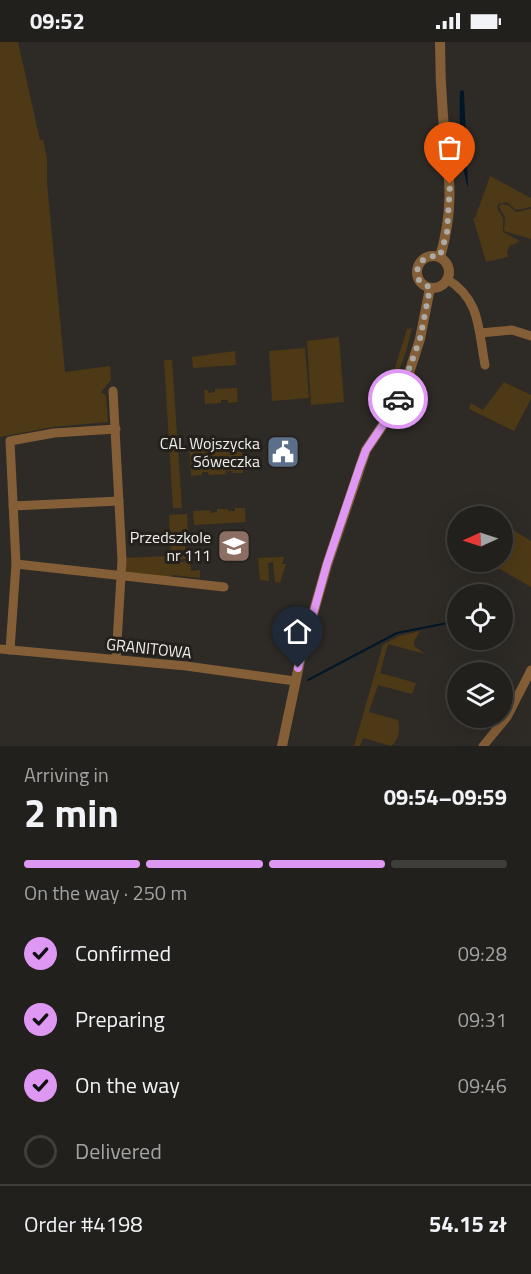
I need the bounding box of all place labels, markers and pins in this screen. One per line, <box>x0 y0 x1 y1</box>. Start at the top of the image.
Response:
pin <box>424 122 475 184</box>
place label: CAL Wojszycka Sóweczka <box>160 431 260 473</box>
public building icon: CAL Wojszycka Sóweczka <box>265 434 301 470</box>
place label: Przedszkole nr 111 <box>130 525 211 567</box>
school or university icon: Przedszkole nr 111 <box>216 528 252 564</box>
pin <box>272 606 323 668</box>

